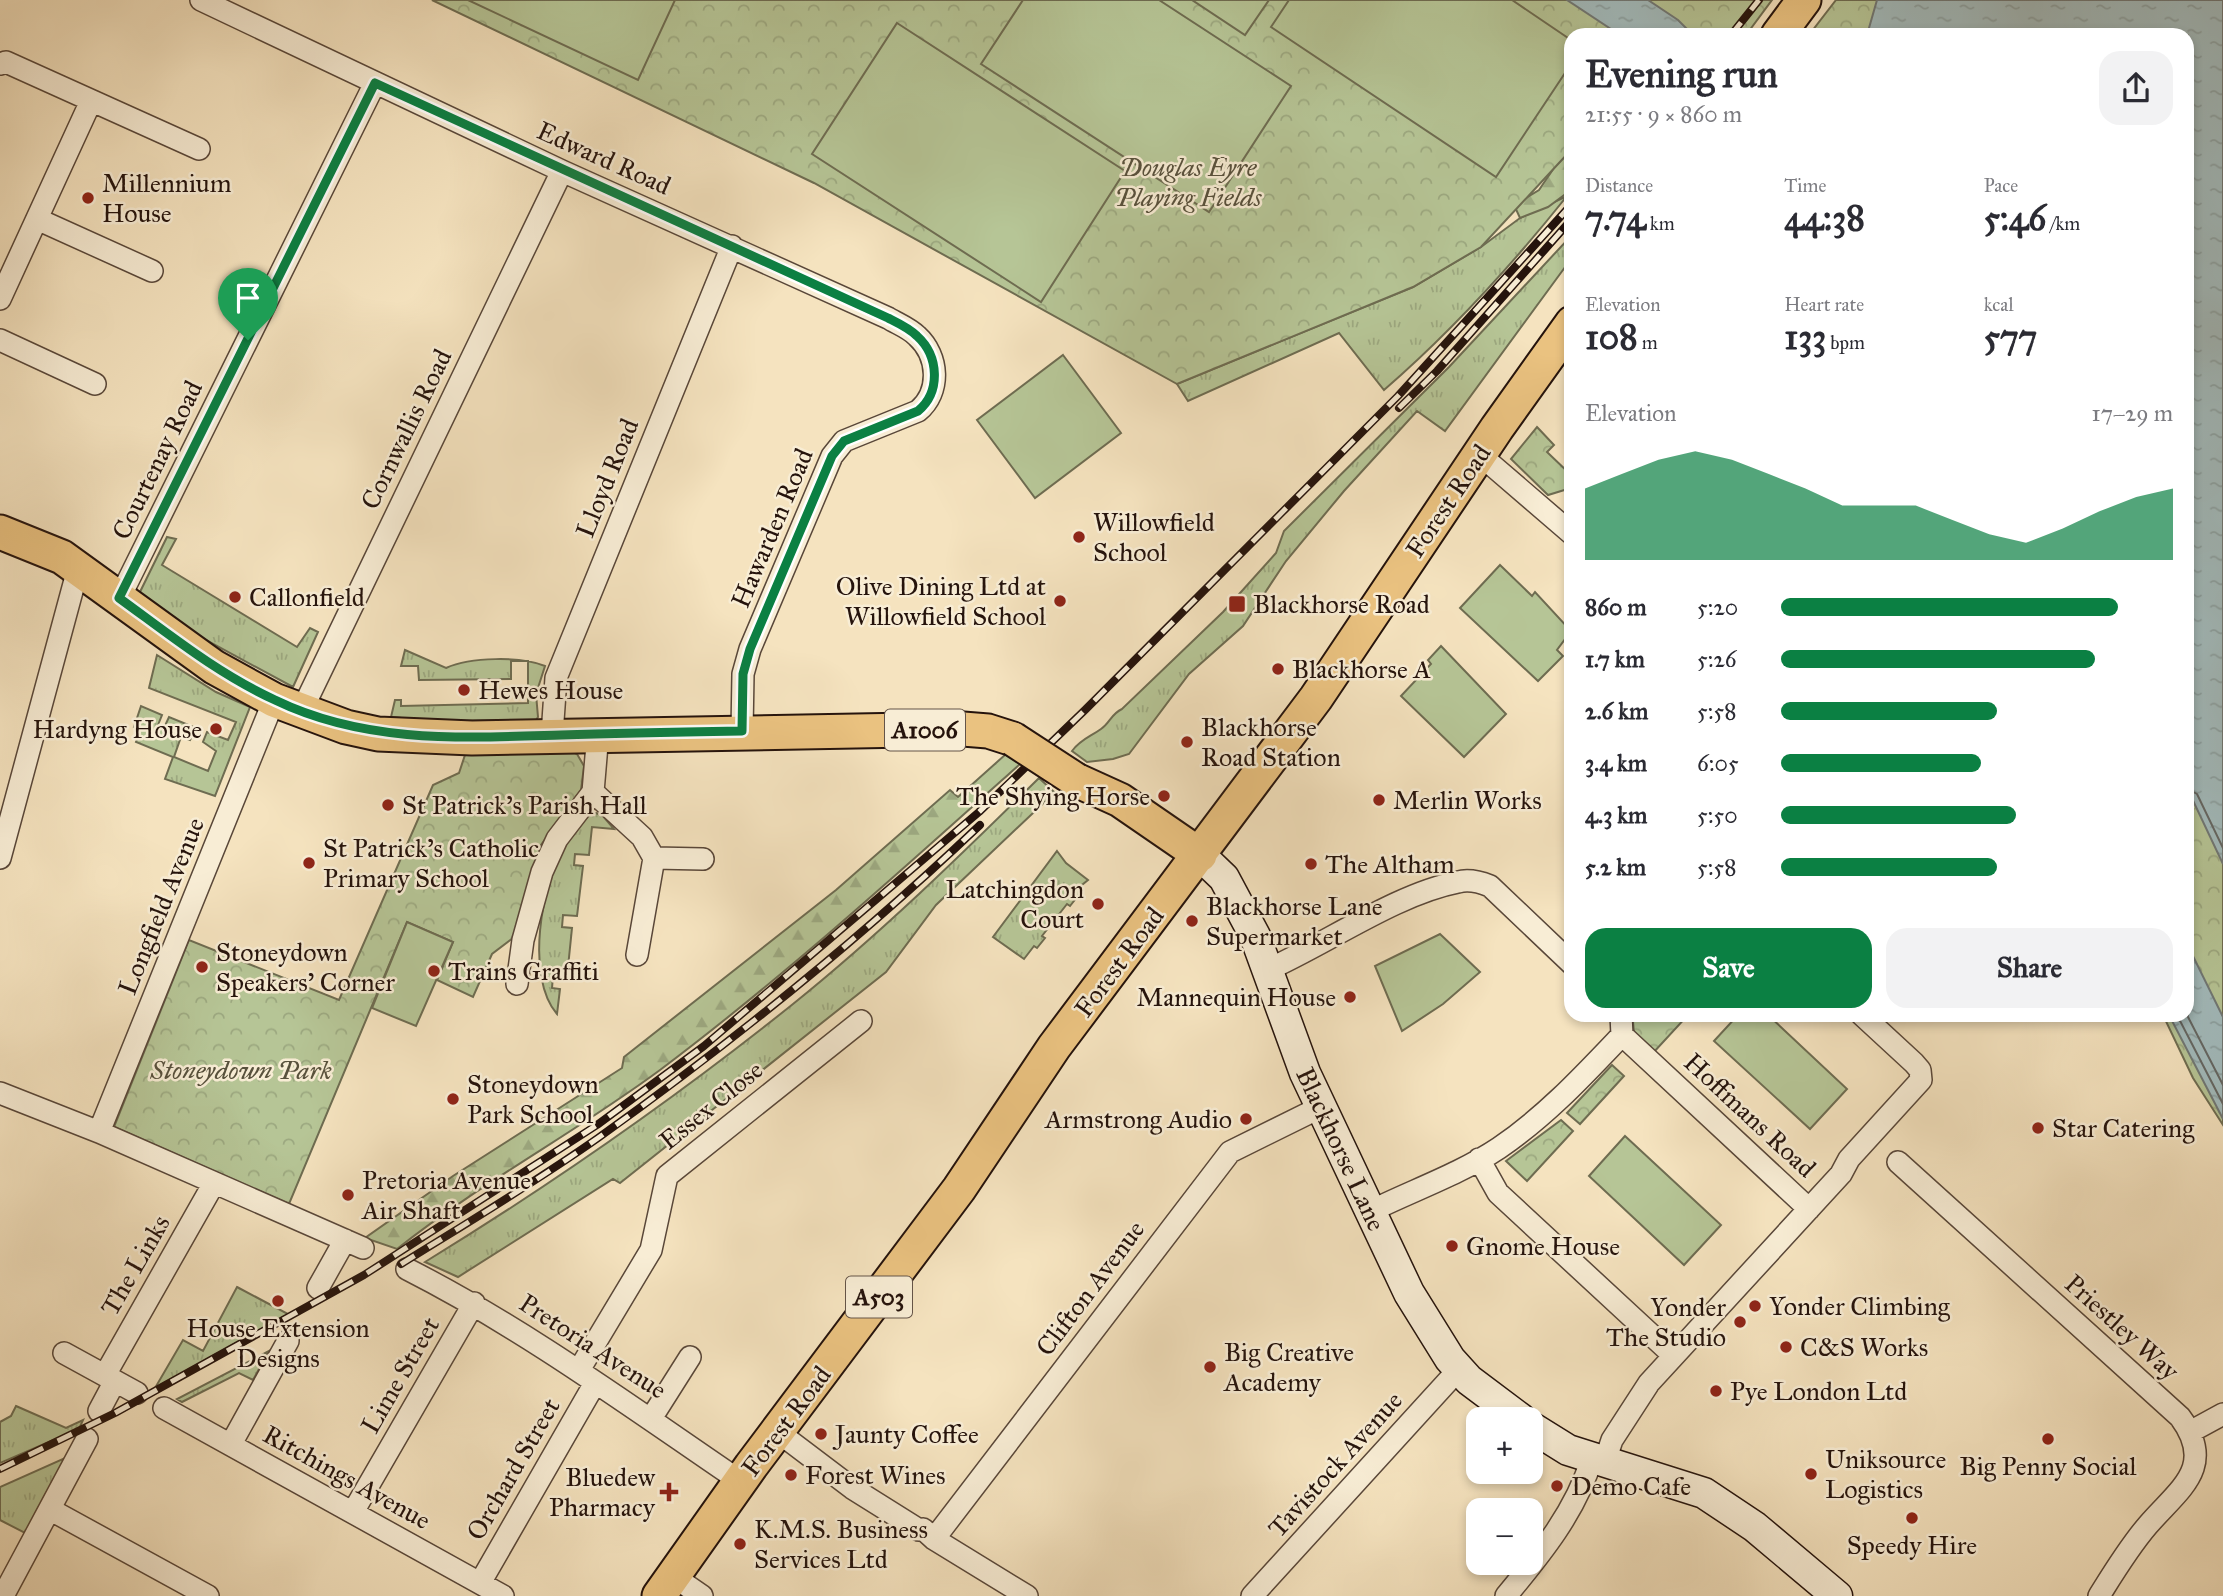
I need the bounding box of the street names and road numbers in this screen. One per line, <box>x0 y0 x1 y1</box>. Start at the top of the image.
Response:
street label: Edward Road <box>532 114 676 202</box>
street label: Cornwallis Road <box>353 344 459 514</box>
street label: Courtenay Road <box>105 375 209 545</box>
street label: Lloyd Road <box>569 414 645 542</box>
street label: Forest Road <box>1398 438 1498 564</box>
street label: Hawarden Road <box>724 444 820 612</box>
road number: A1006 <box>885 710 965 750</box>
street label: Longfield Avenue <box>111 813 211 999</box>
street label: Forest Road <box>1067 901 1171 1023</box>
street label: Hoffmans Road <box>1678 1046 1822 1184</box>
street label: Essex Close <box>653 1054 769 1156</box>
street label: Blackhorse Lane <box>1289 1062 1393 1236</box>
street label: The Links <box>93 1209 177 1321</box>
street label: Clifton Avenue <box>1029 1214 1151 1362</box>
street label: Priestley Way <box>2058 1267 2186 1387</box>
road number: A503 <box>846 1276 912 1317</box>
street label: Pretoria Avenue <box>513 1287 673 1406</box>
street label: Lime Street <box>354 1311 446 1439</box>
street label: Forest Road <box>734 1360 838 1482</box>
street label: Tavistock Avenue <box>1261 1384 1409 1544</box>
street label: Orchard Street <box>459 1392 567 1546</box>
street label: Ritchings Avenue <box>258 1418 436 1536</box>

